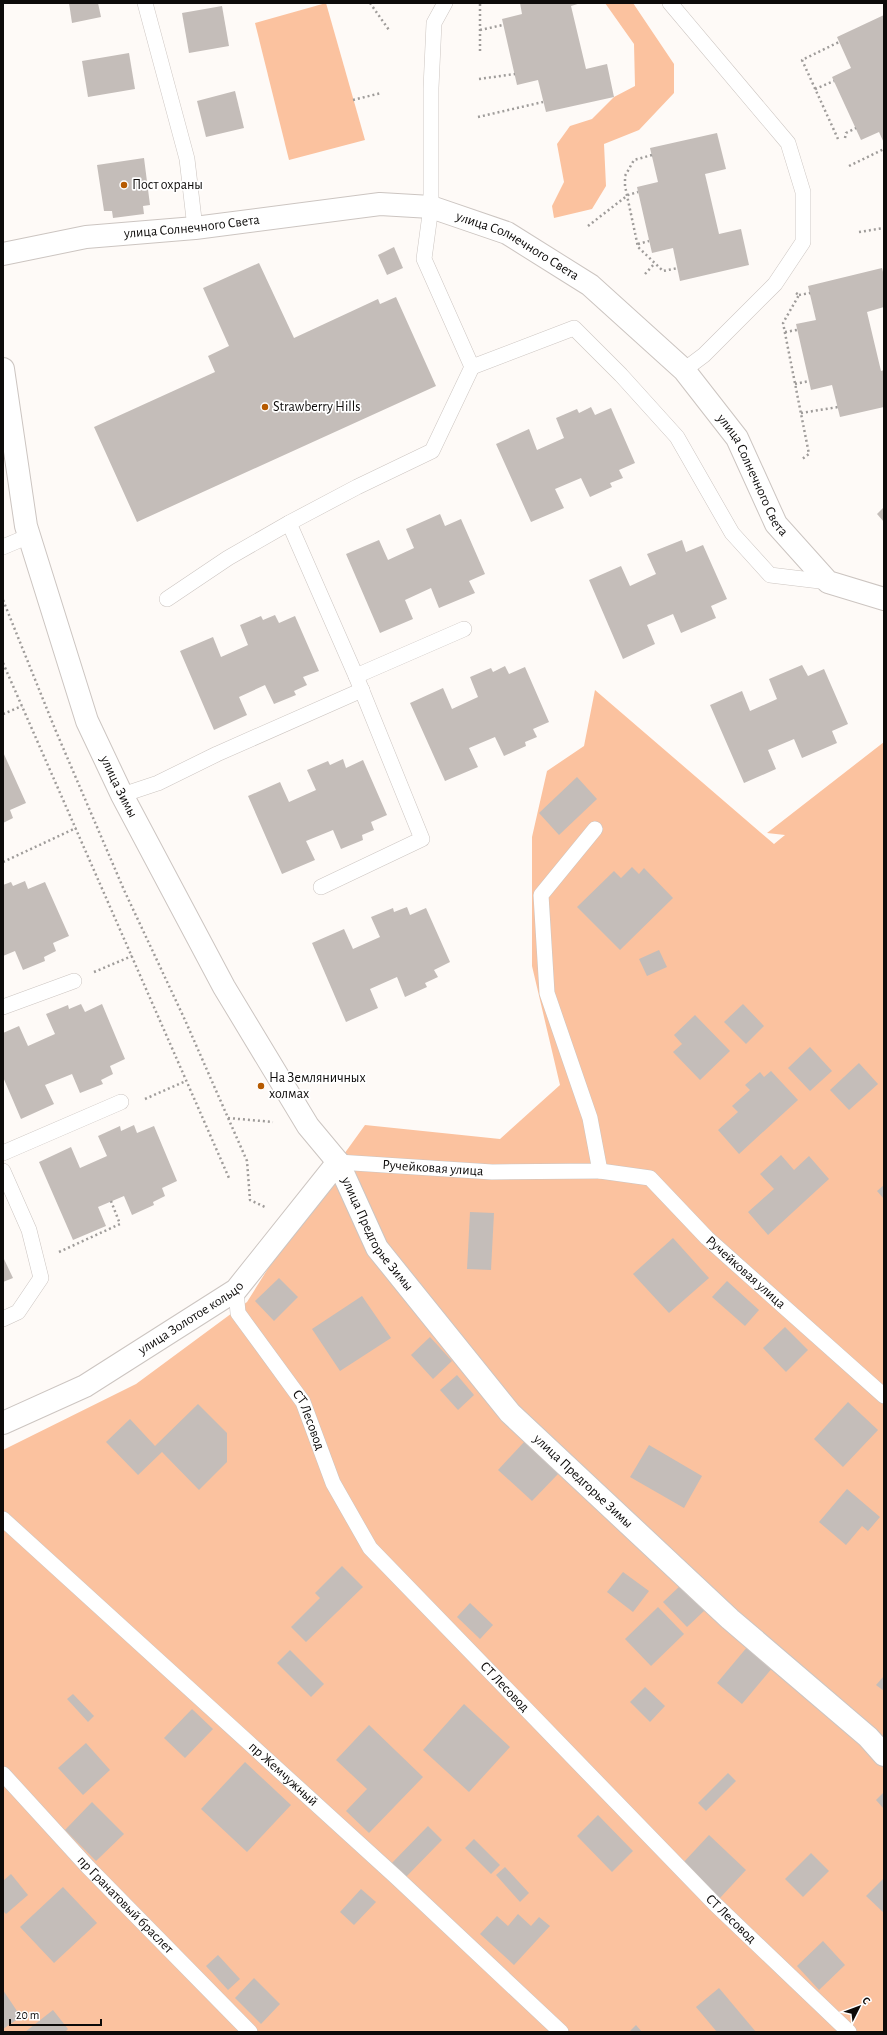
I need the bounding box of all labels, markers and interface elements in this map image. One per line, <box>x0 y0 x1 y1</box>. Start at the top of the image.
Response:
place label: Пост охраны <box>132 178 203 192</box>
marker: Пост охраны <box>119 180 129 190</box>
street label: улица Солнечного Света <box>453 209 582 283</box>
street label: улица Солнечного Света <box>122 213 261 241</box>
place label: Strawberry Hills <box>273 400 360 414</box>
marker: Strawberry Hills <box>260 402 270 412</box>
street label: улица Солнечного Света <box>714 411 791 539</box>
street label: улица Зимы <box>97 753 140 820</box>
place label: На Земляничных холмах <box>269 1071 366 1101</box>
marker: На Земляничных холмах <box>256 1081 266 1091</box>
street label: Ручейковая улица <box>382 1158 484 1178</box>
street label: улица Предгорье Зимы <box>338 1174 416 1294</box>
street label: Ручейковая улица <box>703 1233 789 1312</box>
street label: улица Золотое кольцо <box>135 1279 247 1358</box>
street label: СТ Лесовод <box>290 1387 327 1452</box>
street label: улица Предгорье Зимы <box>530 1431 635 1531</box>
street label: СТ Лесовод <box>477 1659 532 1715</box>
street label: пр Жемчужный <box>246 1740 320 1809</box>
street label: пр Гранатовый браслет <box>75 1853 177 1957</box>
street label: СТ Лесовод <box>703 1892 759 1946</box>
north arrow <box>839 1987 879 2027</box>
text: С <box>860 1995 872 2007</box>
scale bar <box>10 2001 101 2027</box>
text: 20 m <box>16 2009 39 2021</box>

